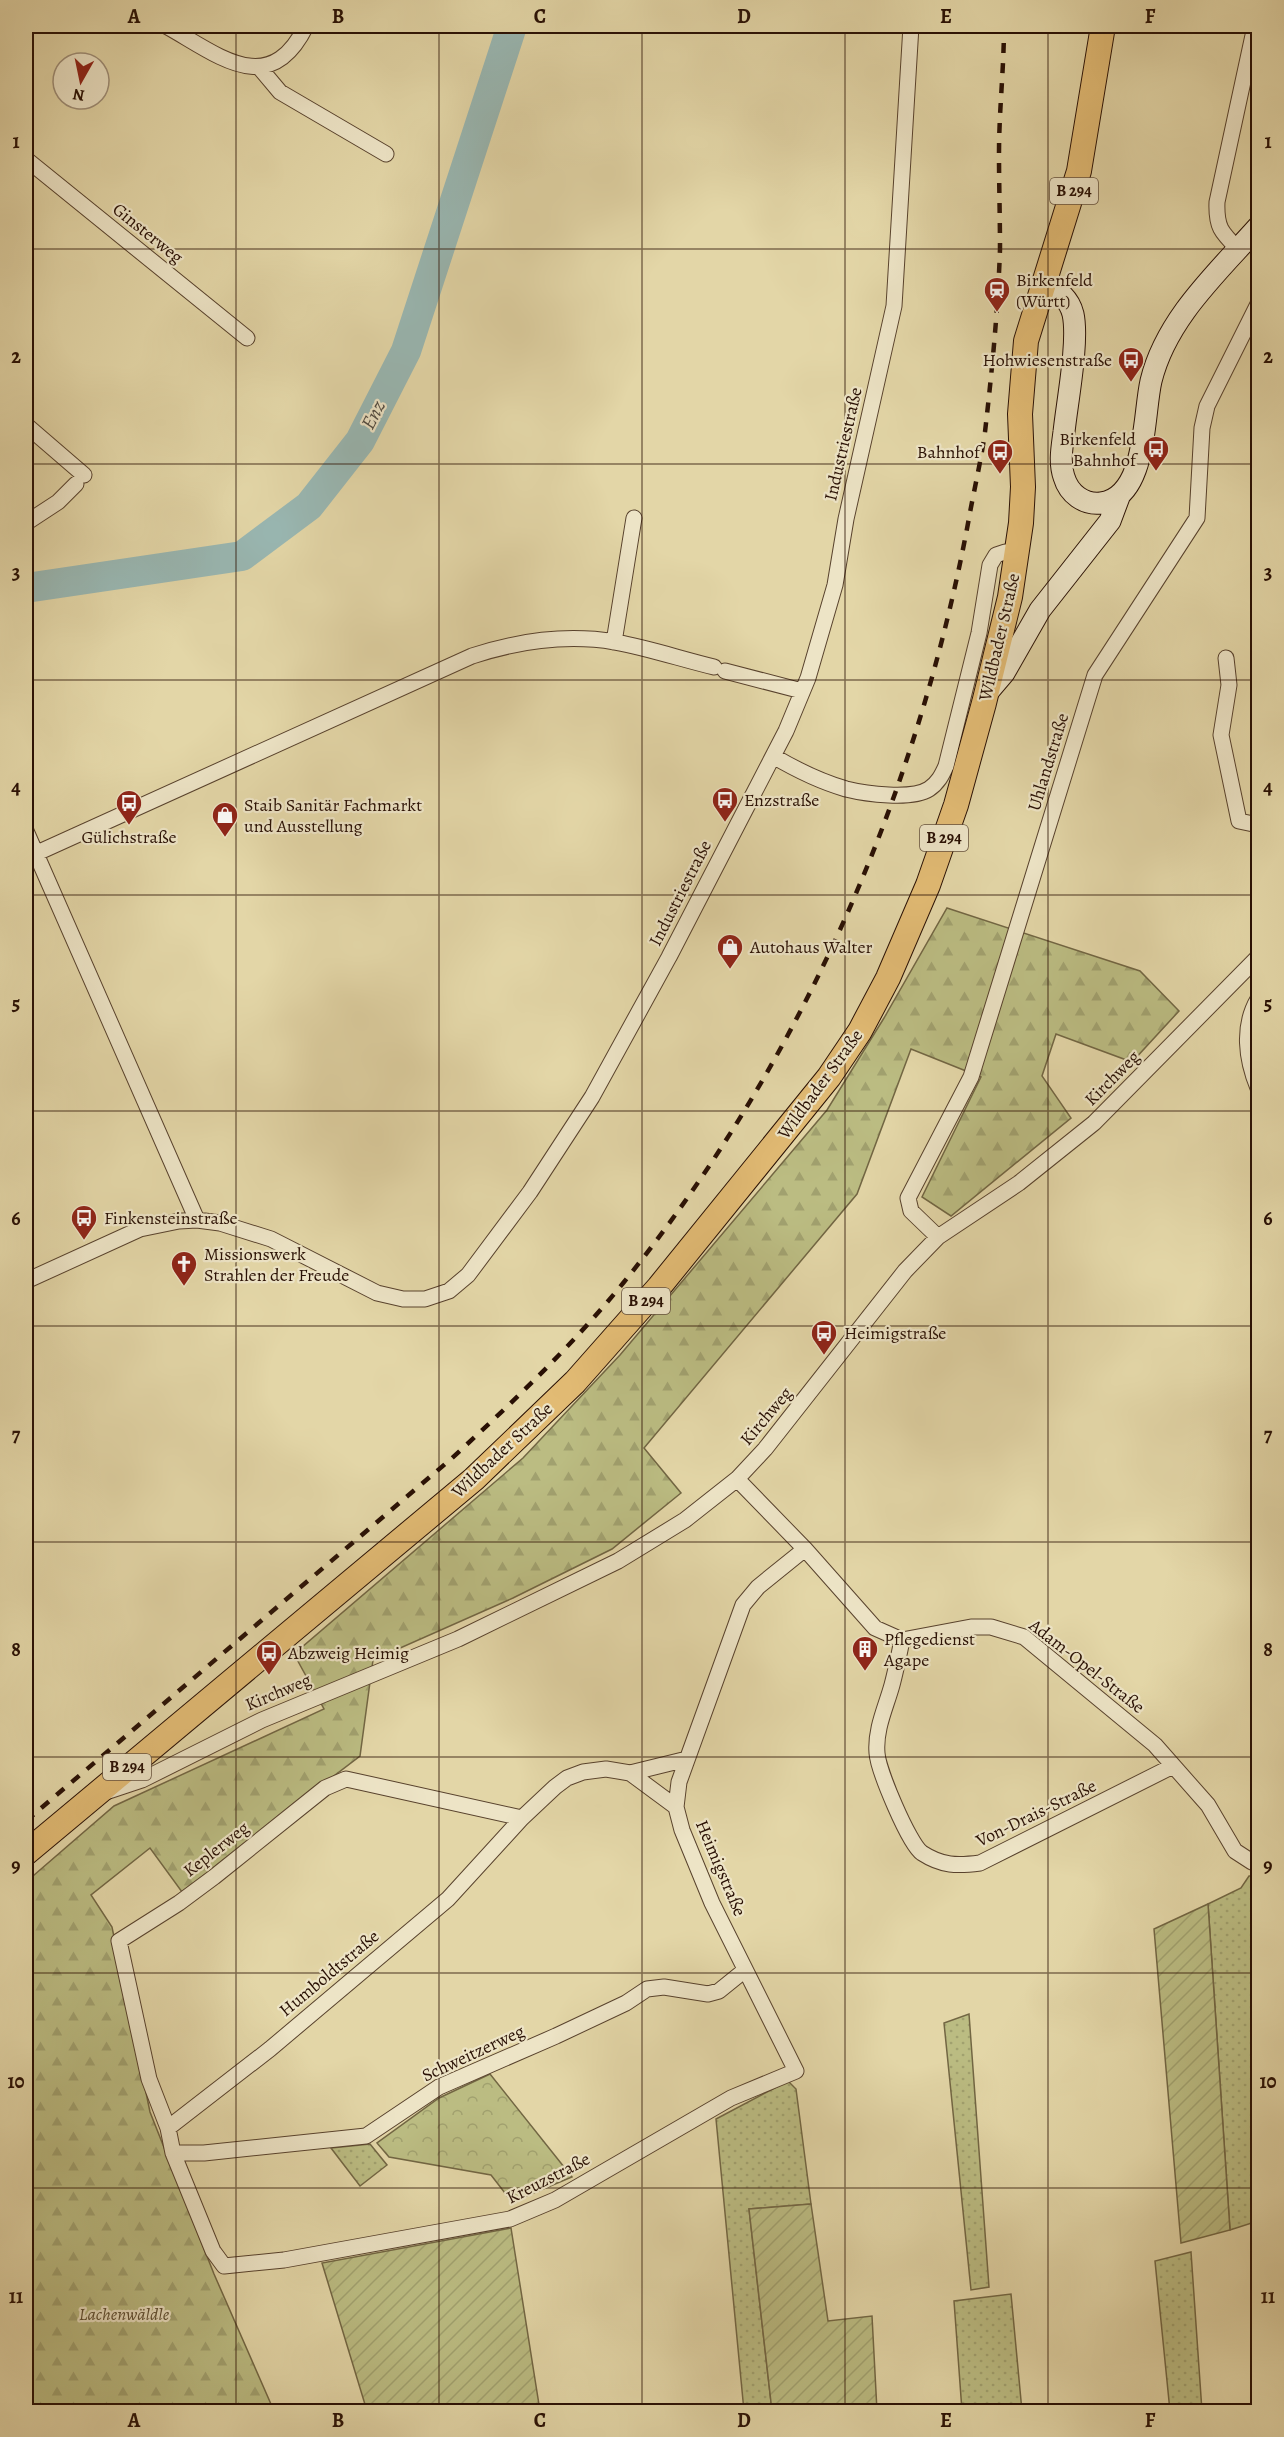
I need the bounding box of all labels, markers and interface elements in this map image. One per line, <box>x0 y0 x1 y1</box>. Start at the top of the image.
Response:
text: A <box>127 3 141 30</box>
text: B <box>332 3 344 30</box>
text: C <box>534 3 546 30</box>
text: D <box>737 3 751 30</box>
text: E <box>940 3 952 30</box>
text: F <box>1145 3 1156 30</box>
north arrow <box>51 51 111 111</box>
text: N <box>71 83 86 107</box>
text: 1 <box>12 128 20 155</box>
text: 1 <box>1264 128 1272 155</box>
road number: B 294 <box>1050 178 1098 204</box>
street label: Ginsterweg <box>108 197 188 269</box>
place label: Birkenfeld (Württ) <box>1016 268 1093 313</box>
station icon: Birkenfeld (Württ) <box>982 275 1012 313</box>
text: 2 <box>11 343 21 370</box>
text: 2 <box>1263 343 1273 370</box>
bus stop icon: Hohwiesenstraße <box>1116 345 1146 383</box>
place label: Hohwiesenstraße <box>983 348 1112 372</box>
street label: Industriestraße <box>818 385 868 503</box>
water label: Enz <box>354 396 392 434</box>
place label: Birkenfeld Bahnhof <box>1059 427 1139 472</box>
bus stop icon: Birkenfeld Bahnhof <box>1141 434 1171 472</box>
bus stop icon: Bahnhof <box>985 437 1015 475</box>
place label: Bahnhof <box>917 440 983 464</box>
text: 3 <box>12 559 20 586</box>
text: 3 <box>1264 559 1272 586</box>
street label: Wildbader Straße <box>972 571 1025 704</box>
street label: Uhlandstraße <box>1022 710 1074 814</box>
text: 4 <box>11 774 21 801</box>
text: 4 <box>1263 774 1273 801</box>
bus stop icon: Enzstraße <box>710 785 740 823</box>
bus stop icon: Gülichstraße <box>114 788 144 826</box>
place label: Enzstraße <box>744 788 819 812</box>
place label: Staib Sanitär Fachmarkt und Ausstellung <box>244 793 422 838</box>
shop icon: Staib Sanitär Fachmarkt und Ausstellung <box>210 800 240 838</box>
place label: Gülichstraße <box>81 825 177 849</box>
road number: B 294 <box>920 825 968 851</box>
street label: Industriestraße <box>643 836 717 950</box>
shop icon: Autohaus Walter <box>715 932 745 970</box>
place label: Autohaus Walter <box>749 935 872 959</box>
text: 5 <box>12 990 20 1017</box>
text: 5 <box>1264 990 1272 1017</box>
street label: Wildbader Straße <box>771 1024 868 1145</box>
street label: Kirchweg <box>1079 1045 1145 1111</box>
bus stop icon: Finkensteinstraße <box>69 1203 99 1241</box>
text: 6 <box>11 1205 21 1232</box>
text: 6 <box>1263 1205 1273 1232</box>
place label: Finkensteinstraße <box>104 1206 237 1230</box>
place label: Missionswerk Strahlen der Freude <box>204 1242 349 1287</box>
church icon: Missionswerk Strahlen der Freude <box>169 1249 199 1287</box>
road number: B 294 <box>622 1288 670 1314</box>
bus stop icon: Heimigstraße <box>809 1318 839 1356</box>
place label: Heimigstraße <box>844 1321 946 1345</box>
street label: Kirchweg <box>735 1382 797 1450</box>
street label: Wildbader Straße <box>445 1397 558 1504</box>
text: 7 <box>12 1421 21 1448</box>
text: 7 <box>1264 1421 1273 1448</box>
street label: Adam-Opel-Straße <box>1023 1613 1150 1719</box>
place label: Pflegedienst Agape <box>883 1627 975 1672</box>
building icon: Pflegedienst Agape <box>850 1634 880 1672</box>
text: 8 <box>11 1636 21 1663</box>
text: 8 <box>1263 1636 1273 1663</box>
bus stop icon: Abzweig Heimig <box>254 1638 284 1676</box>
place label: Abzweig Heimig <box>287 1641 409 1665</box>
street label: Kirchweg <box>241 1667 315 1717</box>
road number: B 294 <box>103 1754 151 1780</box>
street label: Von-Drais-Straße <box>971 1774 1100 1853</box>
street label: Keplerweg <box>178 1816 254 1882</box>
street label: Heimigstraße <box>690 1816 752 1920</box>
text: 9 <box>11 1852 21 1879</box>
text: 9 <box>1263 1852 1273 1879</box>
street label: Humboldtstraße <box>274 1924 384 2022</box>
street label: Schweitzerweg <box>418 2019 528 2087</box>
text: 10 <box>7 2068 25 2095</box>
text: 10 <box>1259 2068 1277 2095</box>
street label: Kreuzstraße <box>502 2147 594 2209</box>
text: 11 <box>9 2283 23 2310</box>
text: 11 <box>1261 2283 1275 2310</box>
park label: Lachenwäldle <box>79 2302 170 2326</box>
text: A <box>127 2407 141 2434</box>
text: B <box>332 2407 344 2434</box>
text: C <box>534 2407 546 2434</box>
text: D <box>737 2407 751 2434</box>
text: E <box>940 2407 952 2434</box>
text: F <box>1145 2407 1156 2434</box>

